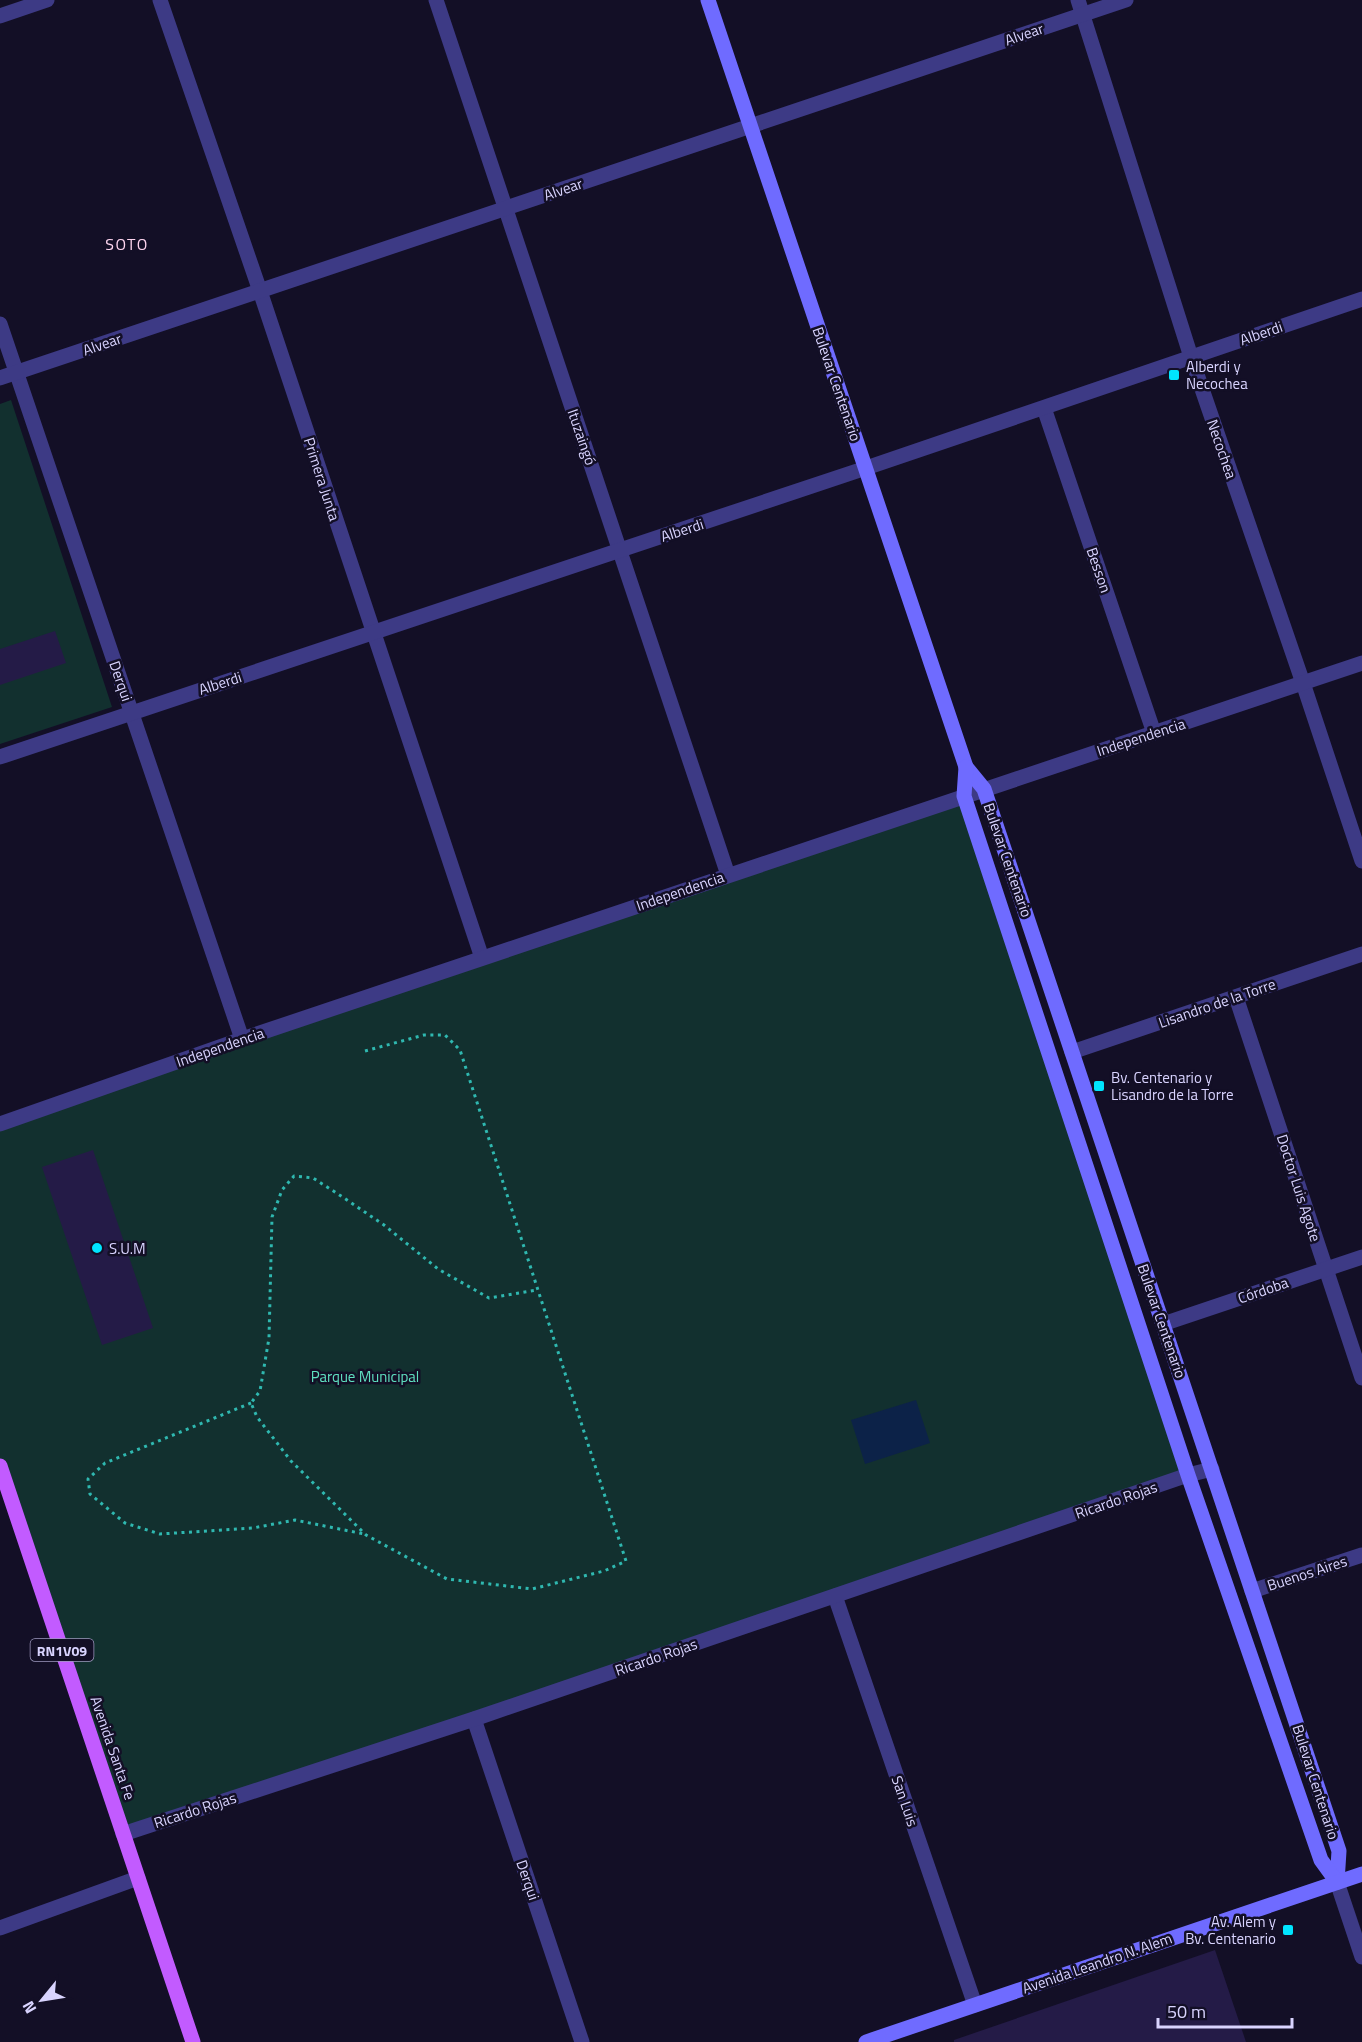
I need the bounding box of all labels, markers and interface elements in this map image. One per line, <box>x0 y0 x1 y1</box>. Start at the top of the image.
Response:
street label: Alvear <box>1001 17 1047 51</box>
street label: Alvear <box>540 172 586 206</box>
district label: SOTO <box>105 232 149 256</box>
street label: Alberdi <box>1236 315 1286 351</box>
street label: Bulevar Centenario <box>807 324 867 444</box>
street label: Alvear <box>79 327 125 361</box>
place label: Alberdi y Necochea <box>1186 355 1248 395</box>
marker: Alberdi y Necochea <box>1167 368 1181 382</box>
street label: Ituzaingó <box>562 406 602 468</box>
street label: Necochea <box>1201 416 1243 482</box>
street label: Primera Junta <box>298 434 346 524</box>
street label: Alberdi <box>657 512 707 548</box>
street label: Besson <box>1081 544 1117 596</box>
street label: Derqui <box>103 658 139 704</box>
street label: Alberdi <box>195 665 245 701</box>
street label: Independencia <box>1094 712 1189 762</box>
street label: Bulevar Centenario <box>978 800 1038 920</box>
street label: Independencia <box>633 865 728 917</box>
street label: Lisandro de la Torre <box>1155 972 1279 1034</box>
street label: Independencia <box>173 1021 268 1073</box>
place label: Bv. Centenario y Lisandro de la Torre <box>1111 1066 1234 1106</box>
marker: Bv. Centenario y Lisandro de la Torre <box>1092 1079 1106 1093</box>
street label: Doctor Luis Agote <box>1271 1131 1327 1245</box>
place label: S.U.M <box>109 1237 146 1260</box>
marker: S.U.M <box>90 1241 104 1255</box>
street label: Bulevar Centenario <box>1132 1261 1192 1381</box>
street label: Córdoba <box>1235 1270 1292 1309</box>
park label: Parque Municipal <box>311 1365 419 1388</box>
street label: Ricardo Rojas <box>1072 1475 1160 1525</box>
street label: Buenos Aires <box>1264 1549 1350 1597</box>
street label: Ricardo Rojas <box>612 1632 700 1682</box>
road number: RN1V09 <box>31 1639 94 1661</box>
street label: Avenida Santa Fe <box>84 1693 142 1803</box>
street label: Bulevar Centenario <box>1287 1722 1345 1843</box>
street label: San Luis <box>886 1773 924 1830</box>
street label: Ricardo Rojas <box>151 1786 239 1834</box>
street label: Derqui <box>510 1857 546 1903</box>
place label: Av. Alem y Bv. Centenario <box>1185 1910 1276 1950</box>
marker: Av. Alem y Bv. Centenario <box>1281 1923 1295 1937</box>
street label: Avenida Leandro N. Alem <box>1019 1927 1175 1999</box>
north arrow <box>12 1970 72 2030</box>
scale bar <box>1158 1991 1292 2029</box>
text: N <box>16 1997 42 2018</box>
text: 50 m <box>1167 1998 1206 2025</box>

